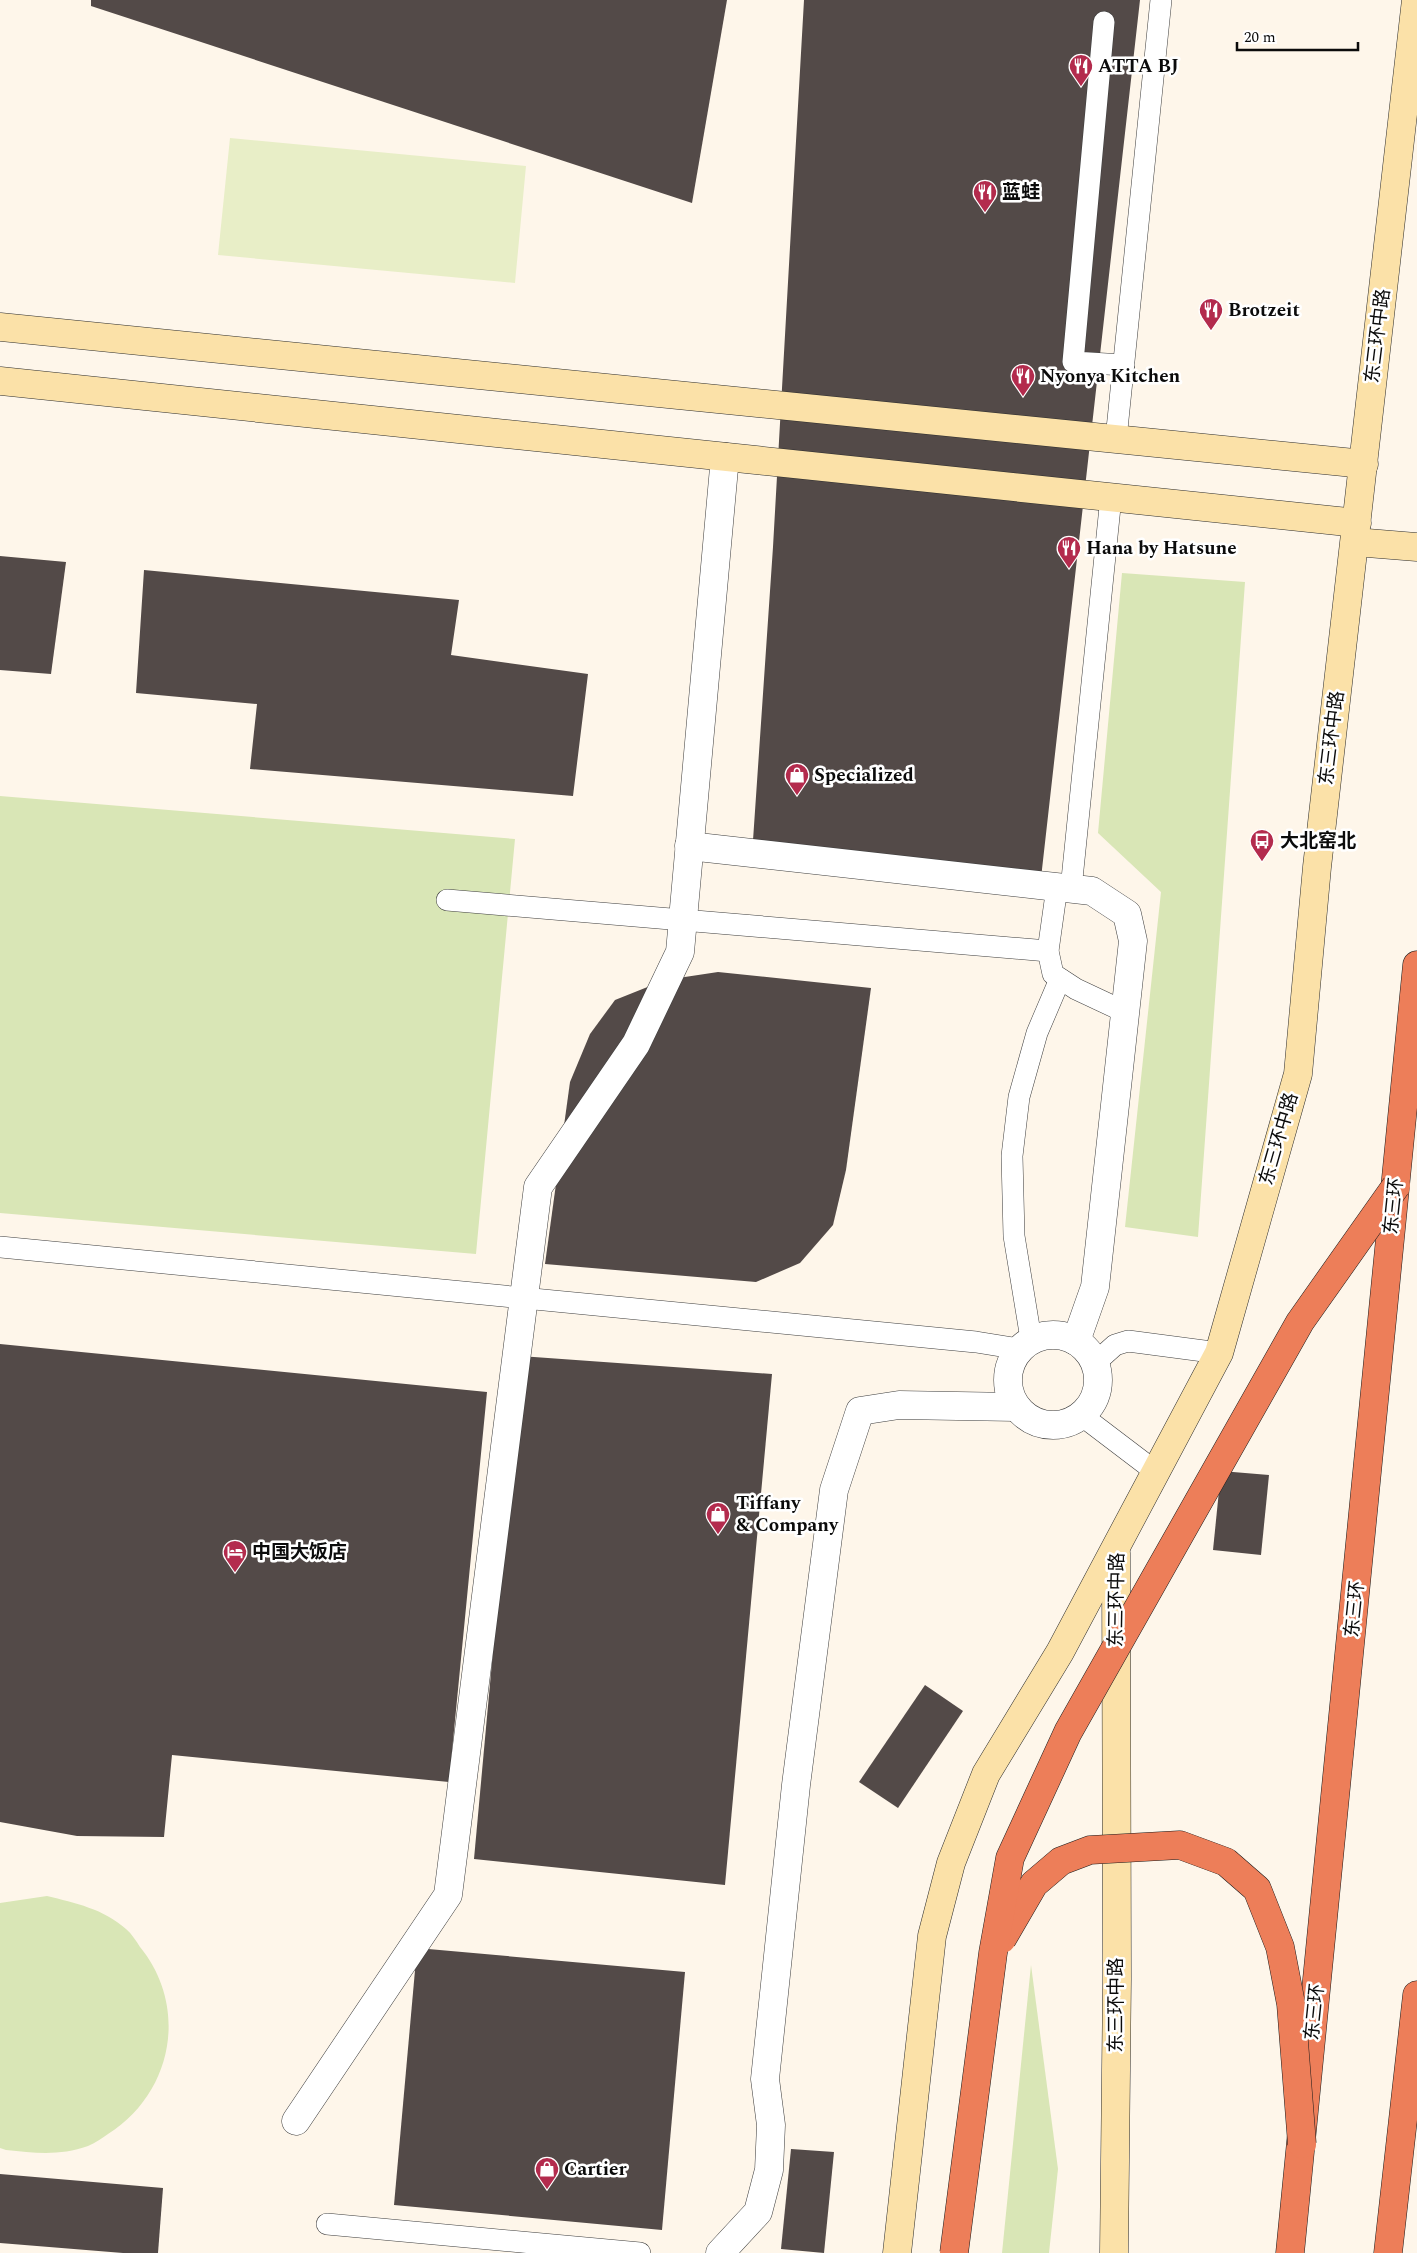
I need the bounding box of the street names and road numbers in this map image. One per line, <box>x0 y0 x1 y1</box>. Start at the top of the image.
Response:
street label: 东三环中路 <box>1358 287 1398 385</box>
street label: 东三环中路 <box>1312 689 1352 787</box>
street label: 东三环中路 <box>1252 1089 1306 1189</box>
street label: 东三环 <box>1377 1176 1411 1236</box>
street label: 东三环中路 <box>1102 1552 1132 1648</box>
street label: 东三环 <box>1338 1579 1372 1639</box>
street label: 东三环中路 <box>1102 1957 1131 2053</box>
street label: 东三环 <box>1298 1982 1332 2042</box>

